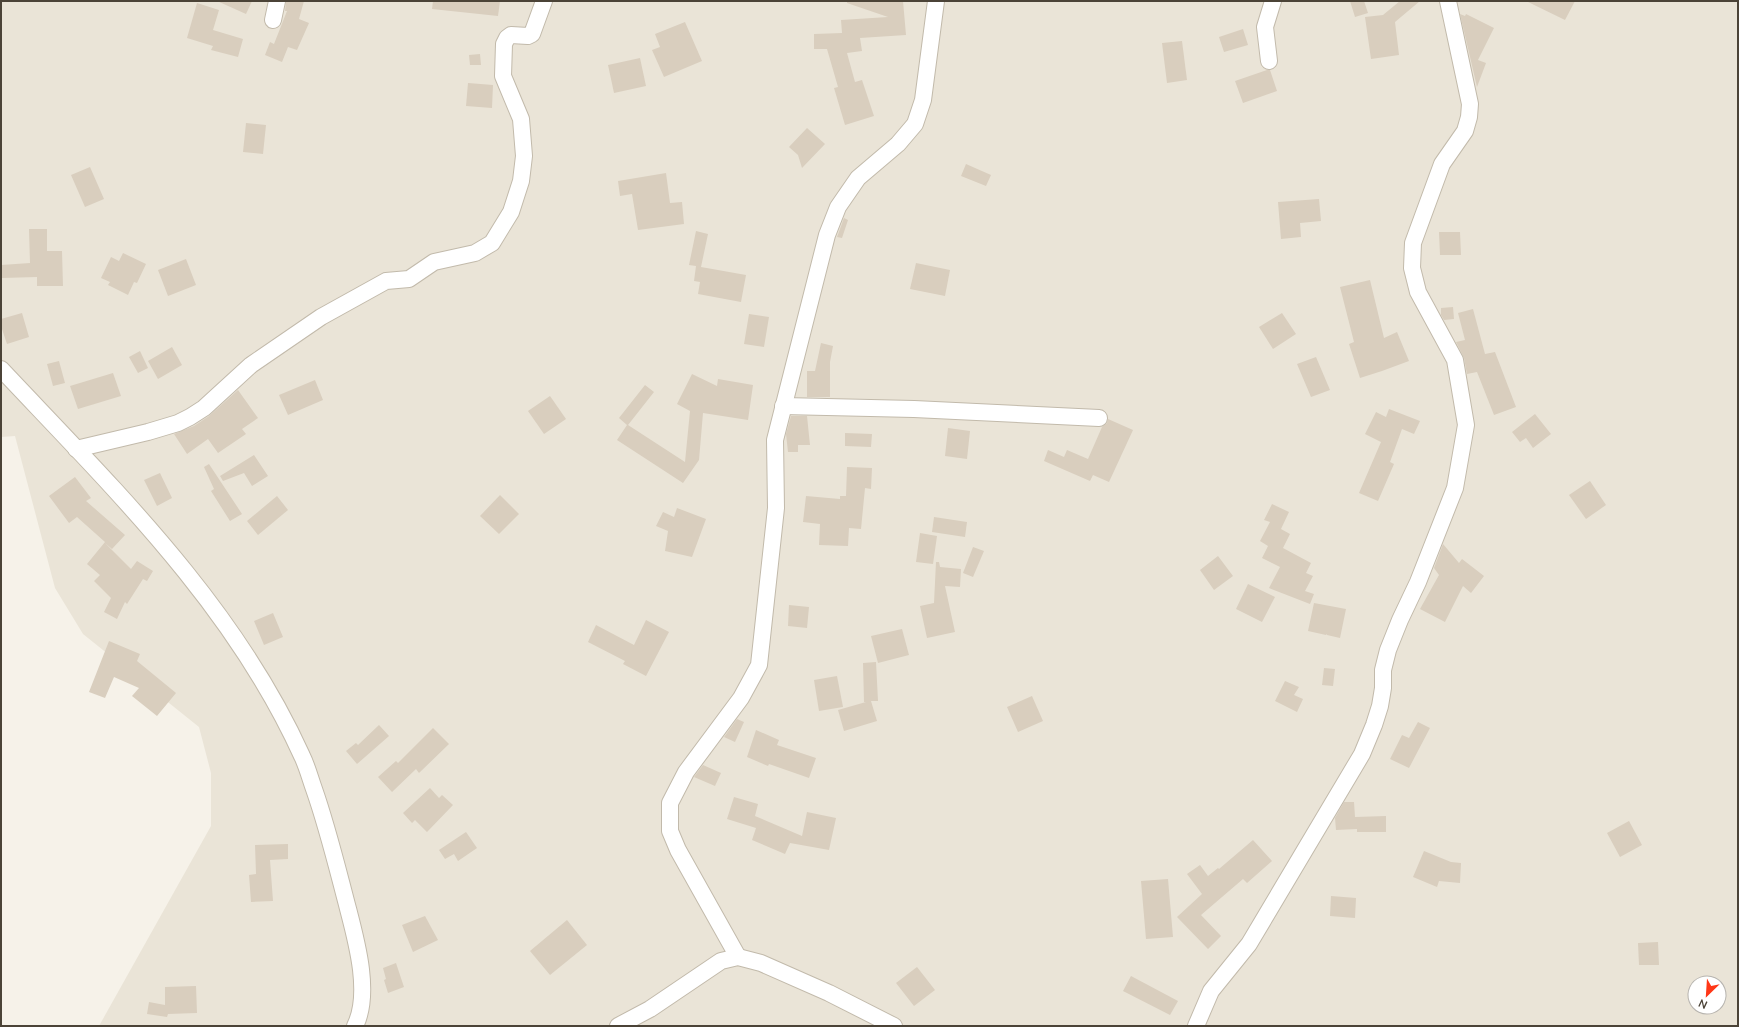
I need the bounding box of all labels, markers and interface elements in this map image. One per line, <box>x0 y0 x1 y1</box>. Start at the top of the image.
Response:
north arrow <box>1687 975 1727 1015</box>
text: N <box>1696 995 1710 1012</box>

